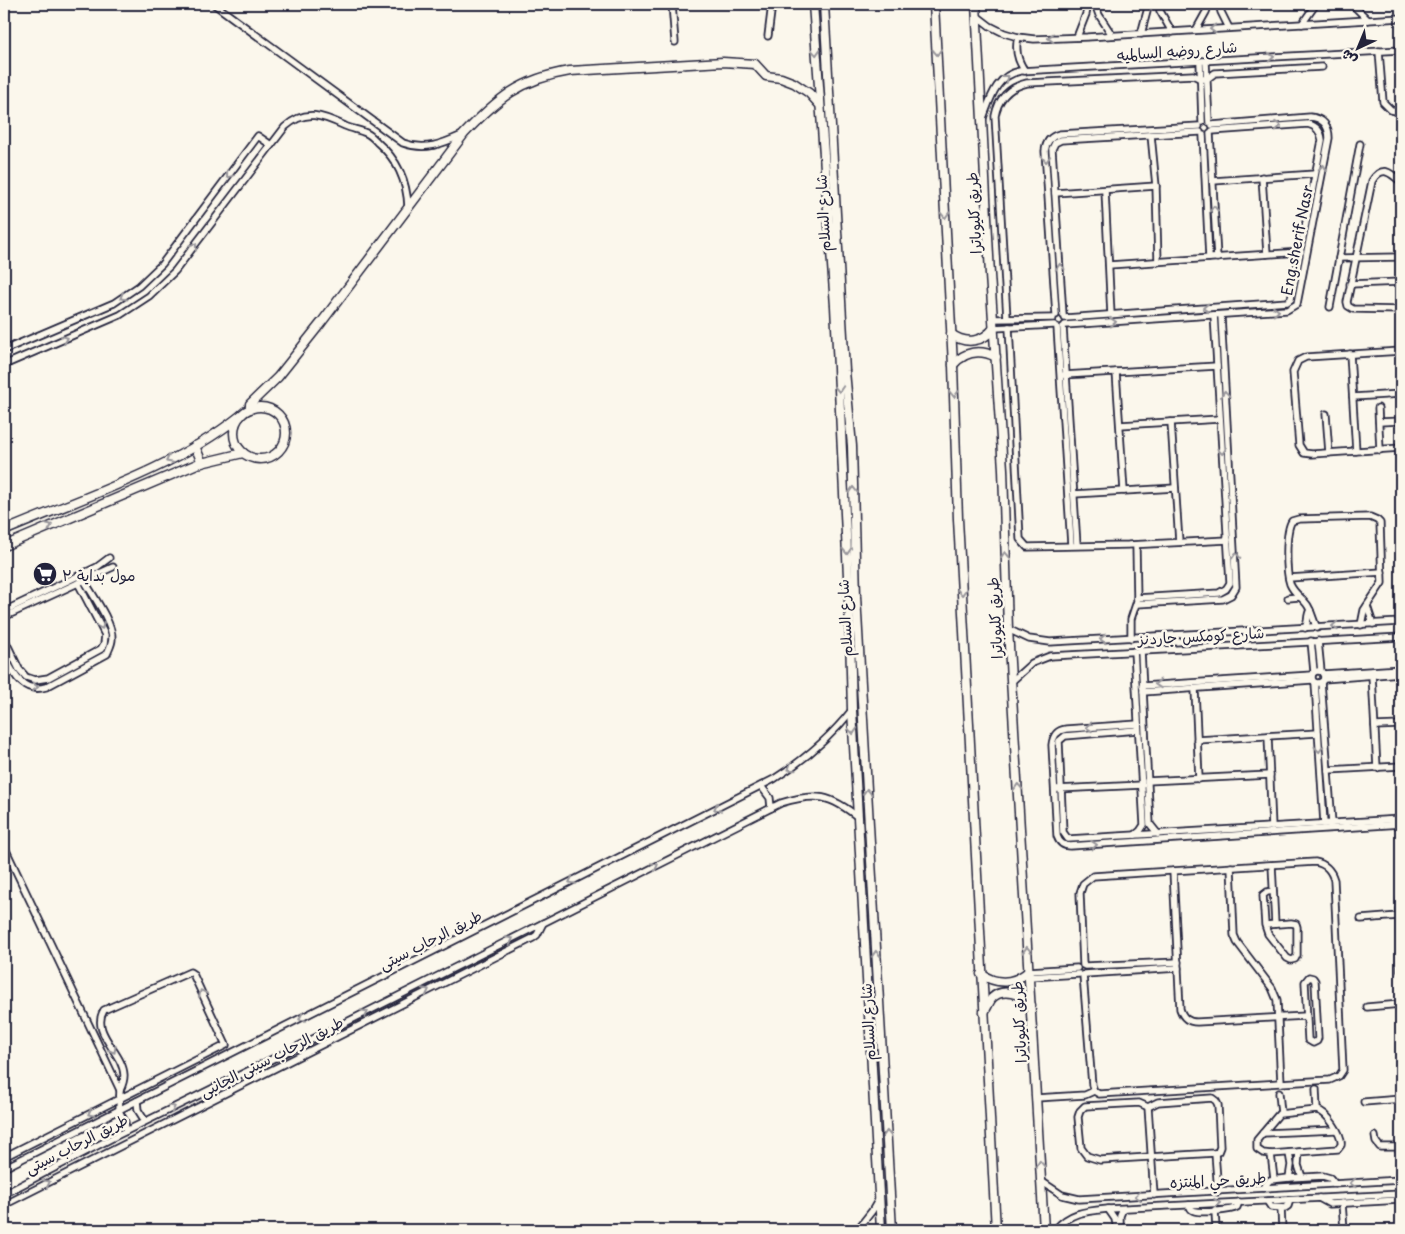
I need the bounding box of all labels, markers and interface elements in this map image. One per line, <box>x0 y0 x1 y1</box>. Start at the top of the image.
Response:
north arrow <box>1332 22 1382 72</box>
one-way arrow <box>1209 24 1217 35</box>
one-way arrow <box>1046 33 1054 43</box>
street label: شارع روضه السالميه <box>1116 34 1238 66</box>
text: ش <box>1336 45 1361 71</box>
one-way arrow <box>810 49 821 57</box>
one-way arrow <box>931 49 942 57</box>
one-way arrow <box>1267 52 1275 63</box>
one-way arrow <box>1000 75 1009 84</box>
one-way arrow <box>1274 121 1282 132</box>
one-way arrow <box>1040 155 1051 163</box>
one-way arrow <box>1318 163 1328 172</box>
one-way arrow <box>226 169 235 179</box>
street label: طريق كليوباترا <box>959 171 987 255</box>
street label: شارع السلام <box>808 174 837 252</box>
street label: Eng.sherif Nasr <box>1274 183 1318 297</box>
one-way arrow <box>1209 205 1220 213</box>
one-way arrow <box>940 211 951 219</box>
one-way arrow <box>188 242 197 252</box>
one-way arrow <box>1054 263 1065 271</box>
one-way arrow <box>120 291 129 301</box>
one-way arrow <box>1202 302 1210 313</box>
one-way arrow <box>1272 305 1280 316</box>
one-way arrow <box>1110 316 1118 327</box>
one-way arrow <box>60 334 69 345</box>
one-way arrow <box>834 386 844 393</box>
one-way arrow <box>1220 389 1231 397</box>
one-way arrow <box>949 391 959 399</box>
one-way arrow <box>1217 447 1228 455</box>
one-way arrow <box>165 454 174 464</box>
one-way arrow <box>848 485 859 493</box>
one-way arrow <box>44 522 53 533</box>
one-way arrow <box>841 548 852 556</box>
one-way arrow <box>999 551 1010 559</box>
one-way arrow <box>1230 552 1241 560</box>
supermarket icon: مول بداية ۲ <box>32 561 58 587</box>
place label: مول بداية ۲ <box>62 563 136 586</box>
street label: طريق كليوباترا <box>980 576 1008 660</box>
street label: شارع السلام <box>830 579 859 657</box>
one-way arrow <box>956 588 967 596</box>
one-way arrow <box>95 620 105 629</box>
street label: شارع كومكس جاردنز <box>1135 620 1265 650</box>
one-way arrow <box>1331 621 1339 632</box>
one-way arrow <box>1099 634 1107 645</box>
one-way arrow <box>1154 679 1162 690</box>
one-way arrow <box>32 681 40 692</box>
one-way arrow <box>1085 722 1093 733</box>
one-way arrow <box>848 728 859 736</box>
one-way arrow <box>1314 745 1325 753</box>
one-way arrow <box>787 761 796 771</box>
one-way arrow <box>1012 783 1023 791</box>
one-way arrow <box>862 788 873 796</box>
one-way arrow <box>713 802 722 812</box>
one-way arrow <box>1091 839 1099 850</box>
one-way arrow <box>650 862 659 872</box>
one-way arrow <box>568 875 577 885</box>
street label: طريق الرحاب سيتى <box>374 903 486 975</box>
one-way arrow <box>504 936 513 946</box>
one-way arrow <box>1022 945 1033 953</box>
one-way arrow <box>871 950 882 958</box>
street label: طريق كليوباترا <box>1004 980 1032 1064</box>
street label: شارع السلام <box>853 983 882 1061</box>
one-way arrow <box>421 987 430 997</box>
one-way arrow <box>197 989 208 998</box>
one-way arrow <box>360 1009 369 1019</box>
street label: طريق الرحاب سيتى الجانبى <box>195 1010 347 1102</box>
one-way arrow <box>299 1012 308 1022</box>
one-way arrow <box>107 1044 117 1053</box>
one-way arrow <box>167 1104 176 1114</box>
street label: طريق الرحاب سيتى <box>20 1107 132 1179</box>
one-way arrow <box>87 1107 96 1117</box>
one-way arrow <box>881 1129 892 1137</box>
one-way arrow <box>1034 1160 1045 1168</box>
street label: طريق حي المنتزه <box>1169 1165 1267 1196</box>
one-way arrow <box>1348 1177 1356 1188</box>
one-way arrow <box>42 1179 51 1189</box>
one-way arrow <box>1134 1190 1142 1201</box>
one-way arrow <box>1214 1198 1222 1209</box>

